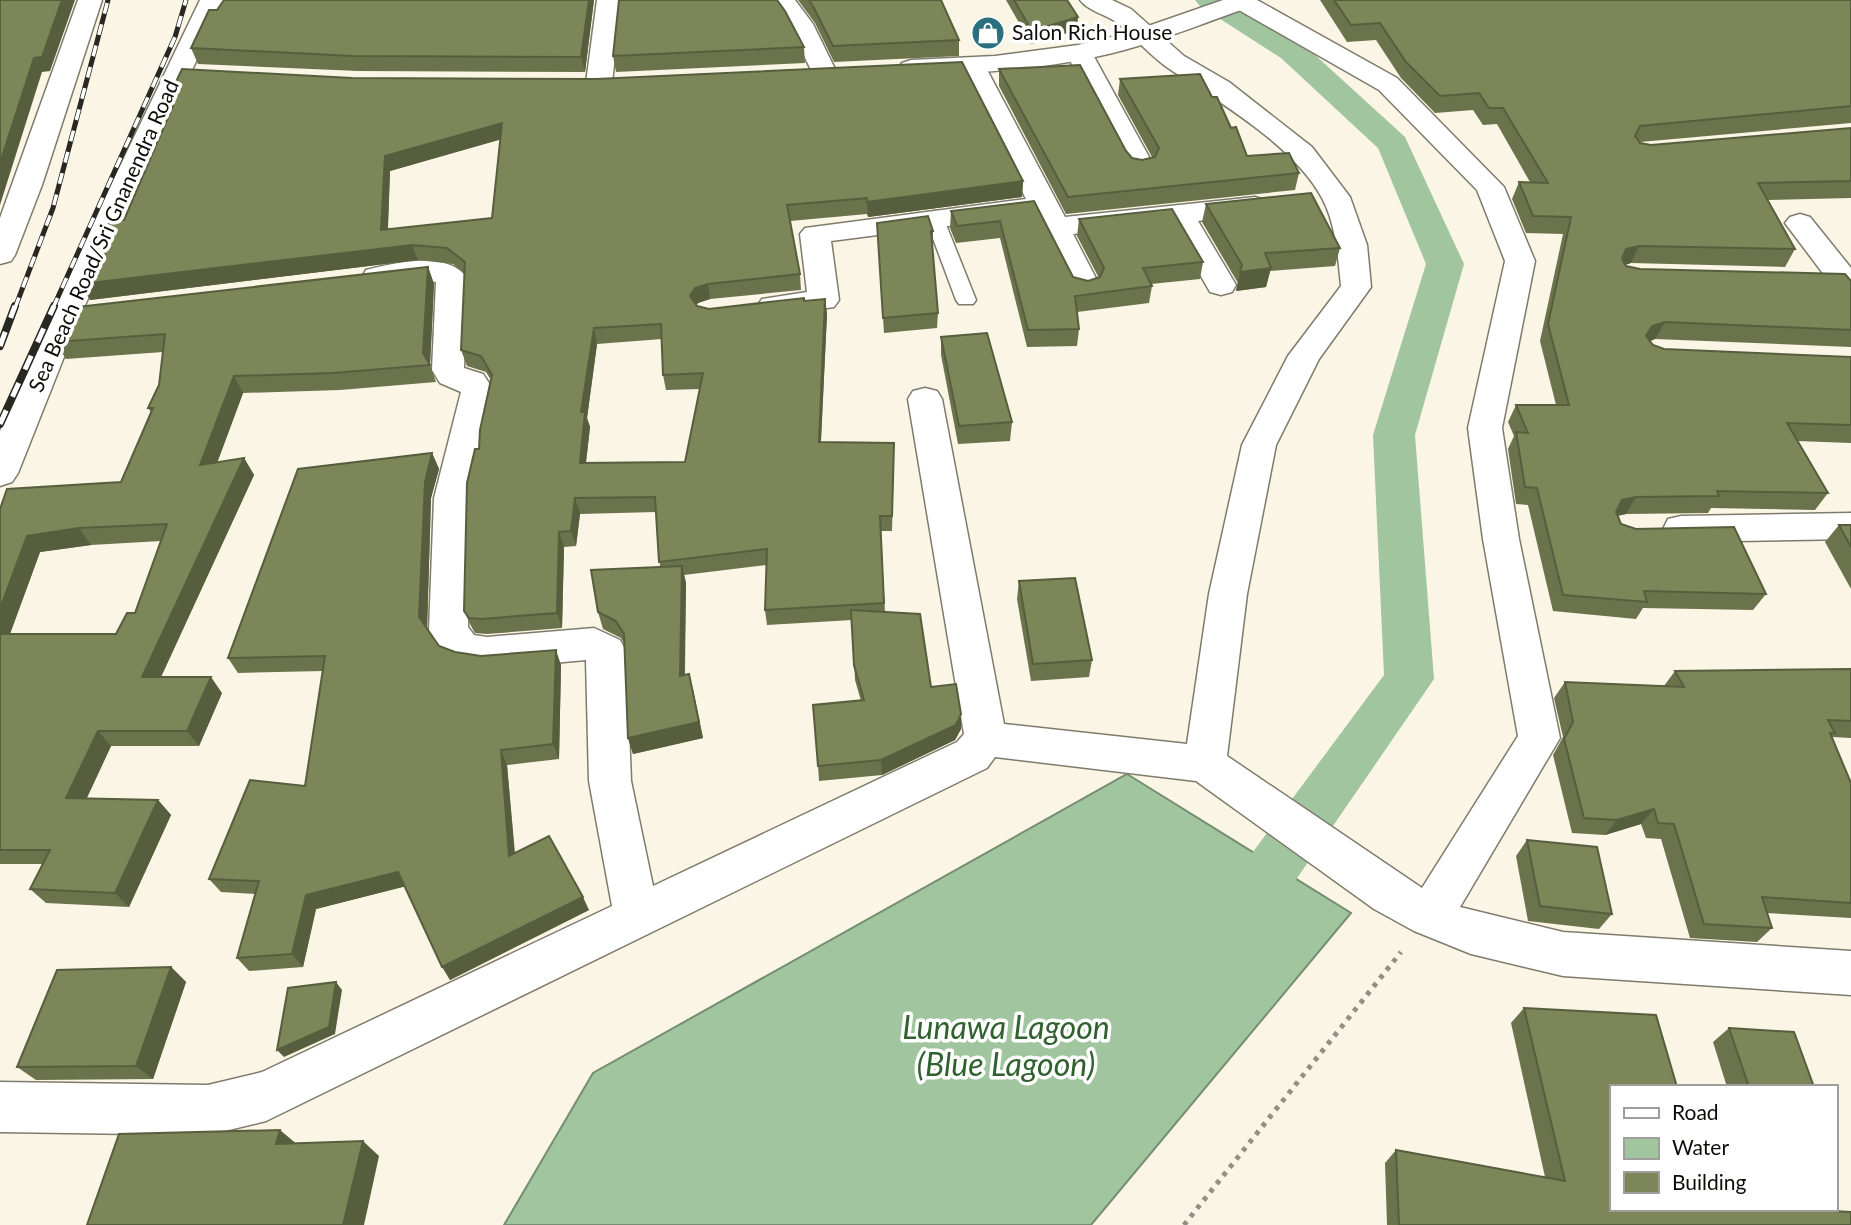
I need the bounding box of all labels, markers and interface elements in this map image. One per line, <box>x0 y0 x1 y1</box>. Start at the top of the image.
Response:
shop icon: Salon Rich House <box>969 14 1007 52</box>
place label: Salon Rich House <box>1012 19 1172 44</box>
street label: Sea Beach Road/Sri Gnanendra Road <box>22 75 183 395</box>
water label: Lunawa Lagoon (Blue Lagoon) <box>902 1007 1110 1083</box>
legend <box>1610 1085 1837 1211</box>
text: Road <box>1672 1099 1719 1124</box>
text: Water <box>1672 1134 1729 1159</box>
text: Building <box>1672 1169 1747 1194</box>

